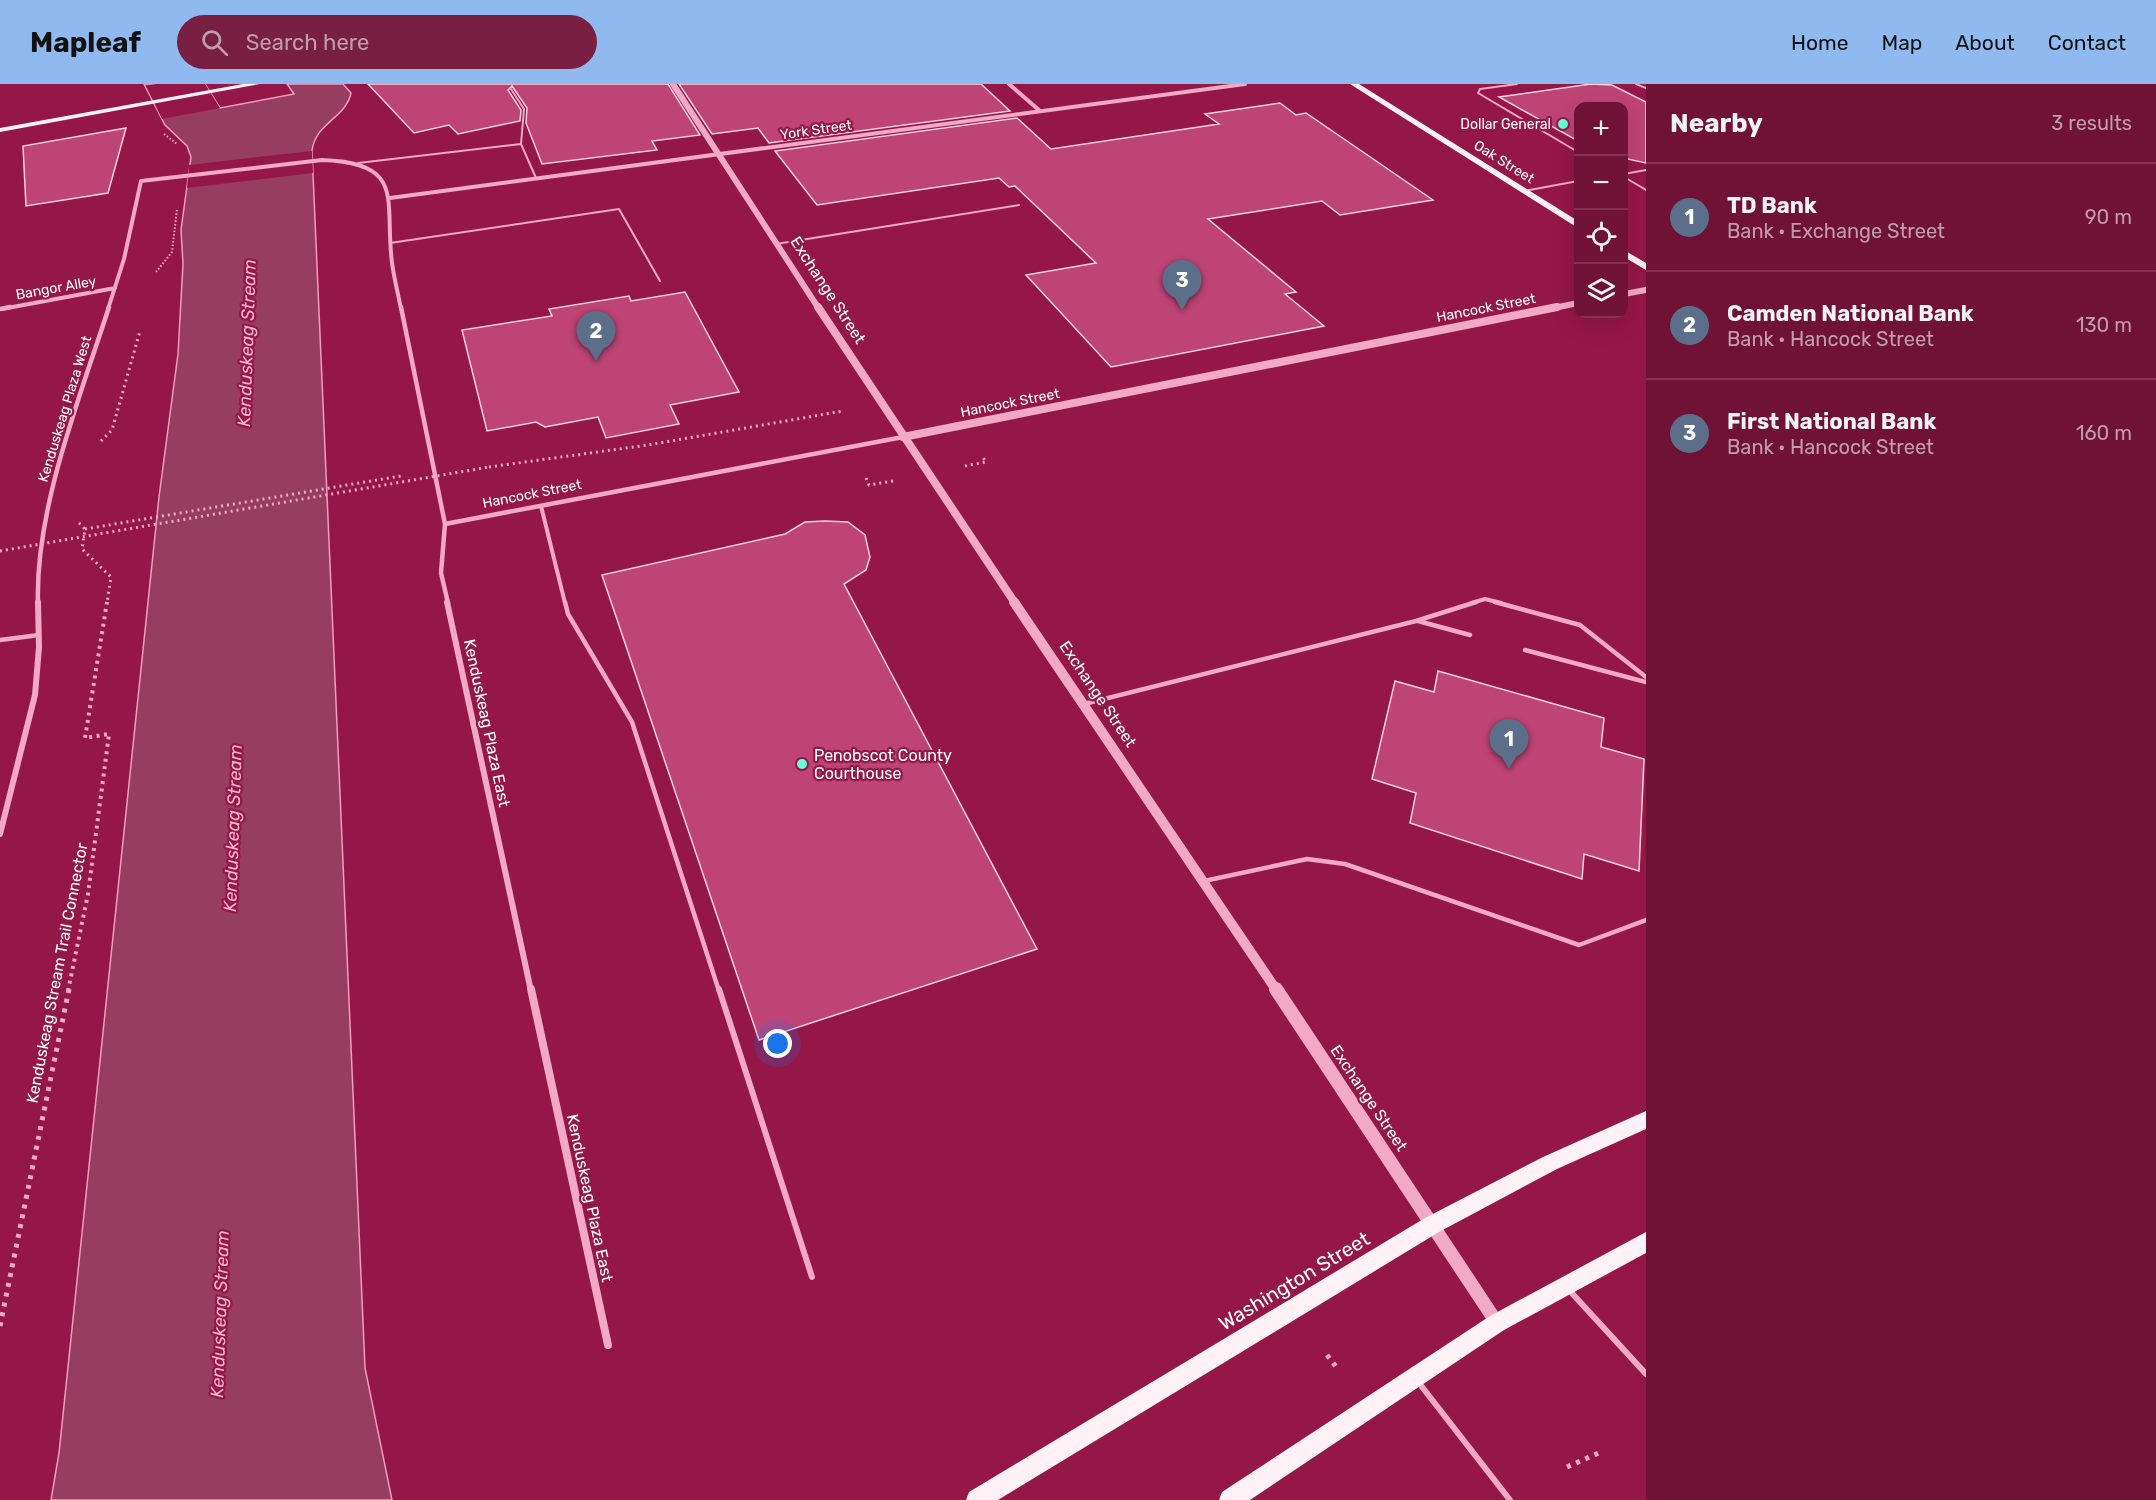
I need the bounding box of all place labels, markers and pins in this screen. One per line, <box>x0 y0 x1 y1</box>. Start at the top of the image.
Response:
place label: Dollar General <box>1460 116 1551 133</box>
marker: Dollar General <box>1556 117 1570 131</box>
pin: 3 <box>1162 260 1202 310</box>
pin: 2 <box>576 312 616 361</box>
pin: 1 <box>1490 720 1528 769</box>
place label: Penobscot County Courthouse <box>814 746 952 783</box>
marker: Penobscot County Courthouse <box>795 757 809 771</box>

